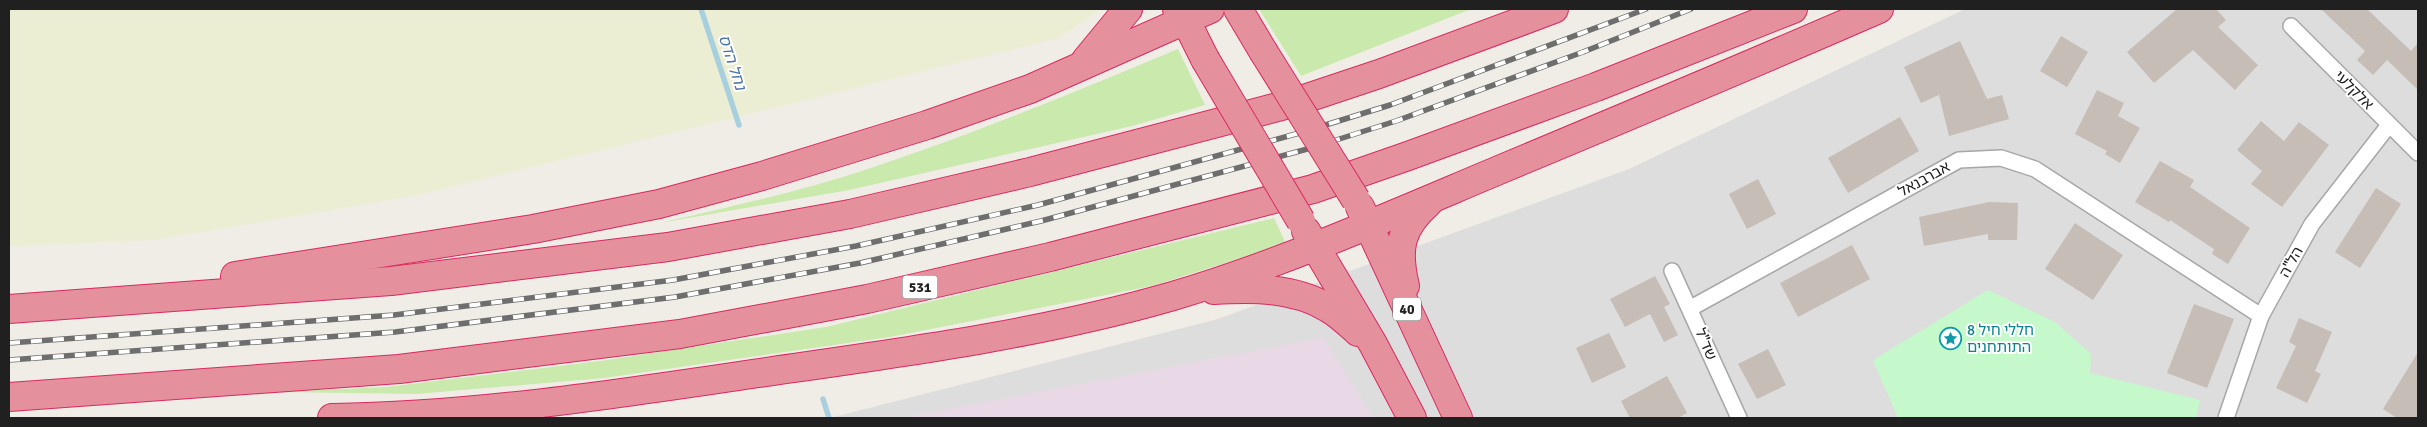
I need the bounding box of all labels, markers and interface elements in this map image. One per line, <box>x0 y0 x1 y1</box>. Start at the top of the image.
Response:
water label: נחל הדס <box>714 32 751 93</box>
street label: אלקלעי <box>2331 67 2377 113</box>
street label: אברבנאל <box>1895 157 1953 201</box>
street label: הל"ה <box>2275 243 2307 281</box>
road number: 531 <box>902 276 938 298</box>
road number: 40 <box>1393 298 1421 320</box>
place label: 8 חללי חיל התותחנים <box>1967 321 2034 356</box>
street label: שד"ל <box>1691 325 1721 363</box>
place icon: 8 חללי חיל התותחנים <box>1939 327 1963 351</box>

